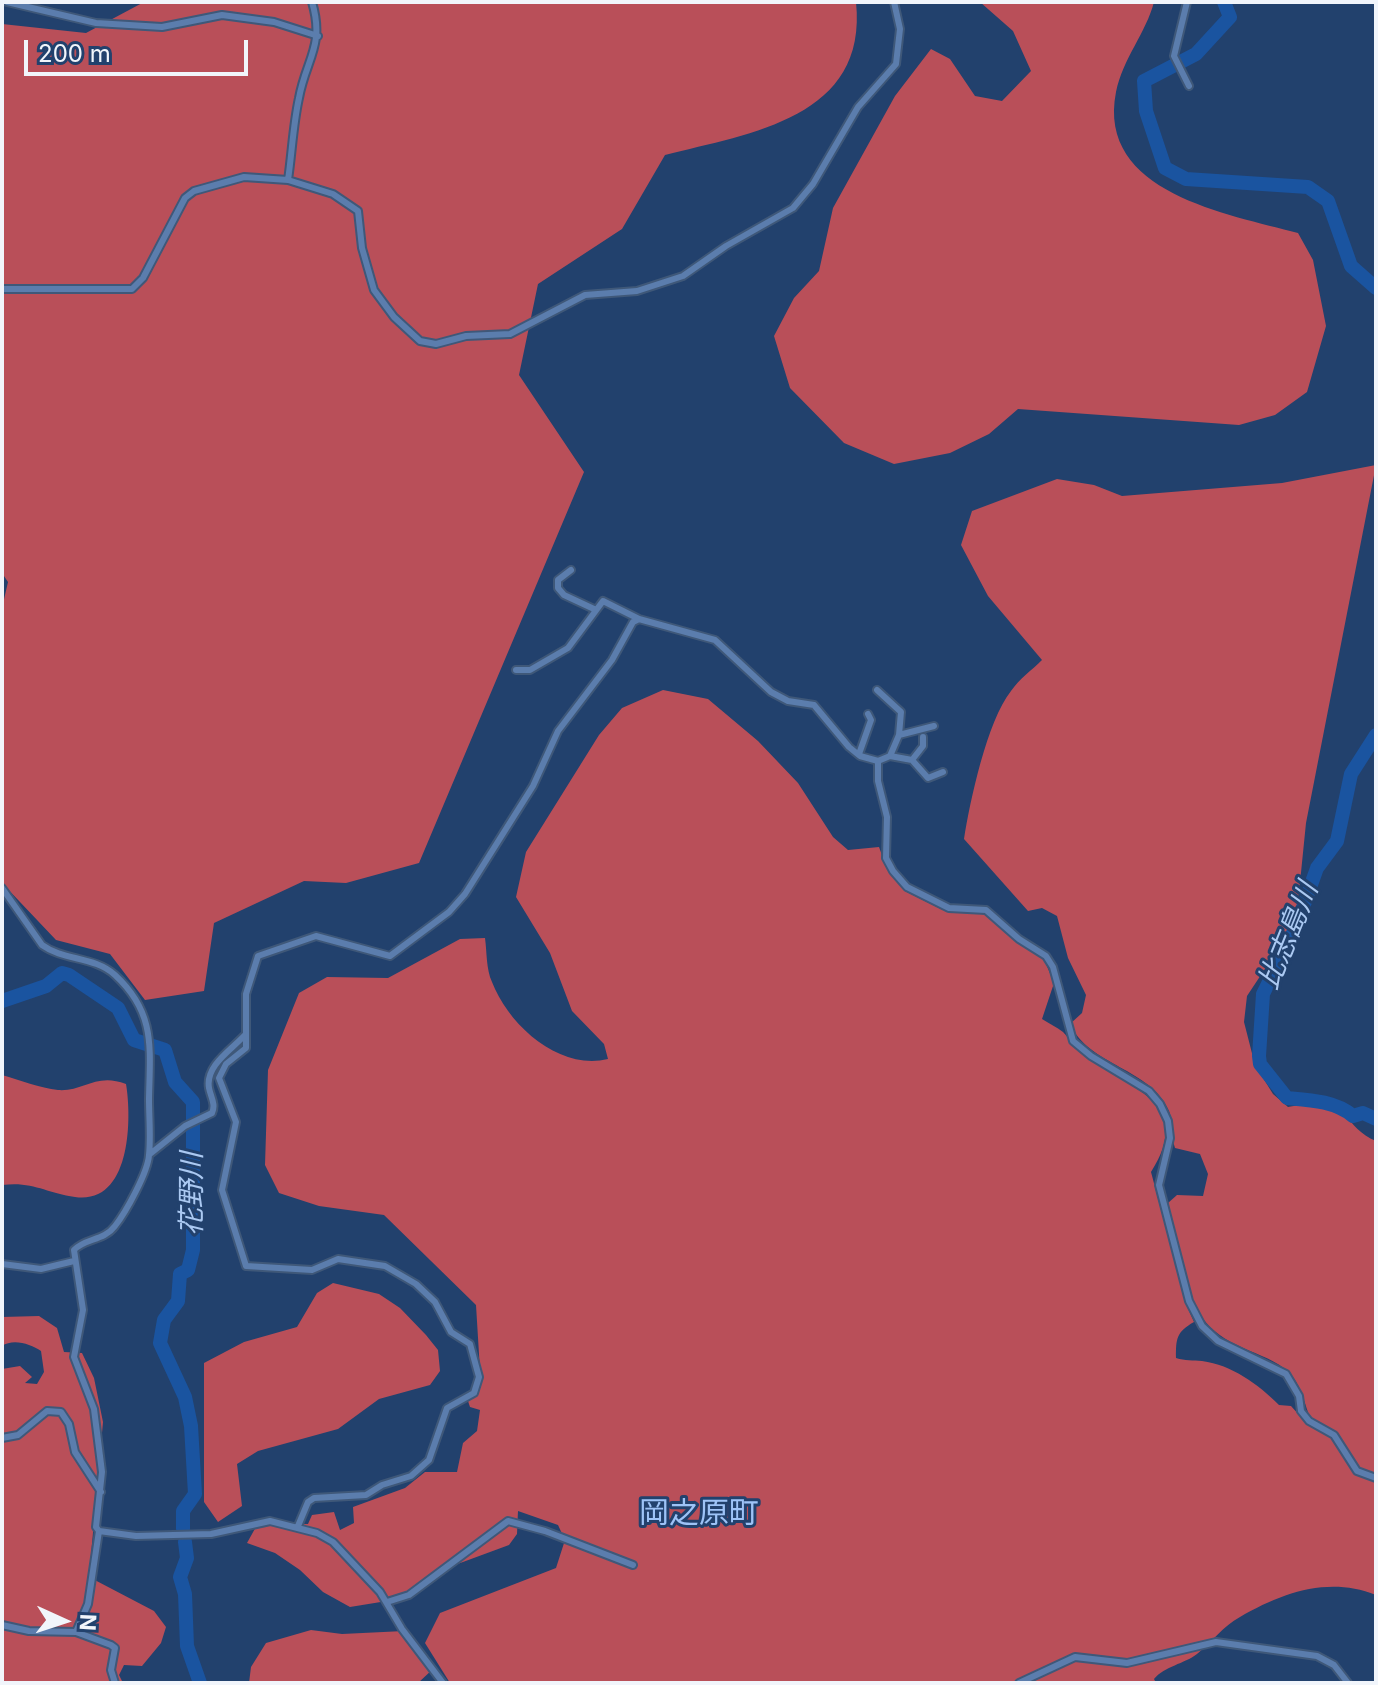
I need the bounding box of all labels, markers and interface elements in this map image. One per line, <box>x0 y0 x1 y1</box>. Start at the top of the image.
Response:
scale bar <box>28 24 252 74</box>
text: 200 m <box>38 39 111 68</box>
water label: 比志島川 <box>1252 878 1326 994</box>
water label: 花野川 <box>176 1152 210 1236</box>
district label: 岡之原町 <box>639 1496 759 1532</box>
north arrow <box>24 1581 104 1661</box>
text: N <box>75 1613 101 1631</box>

